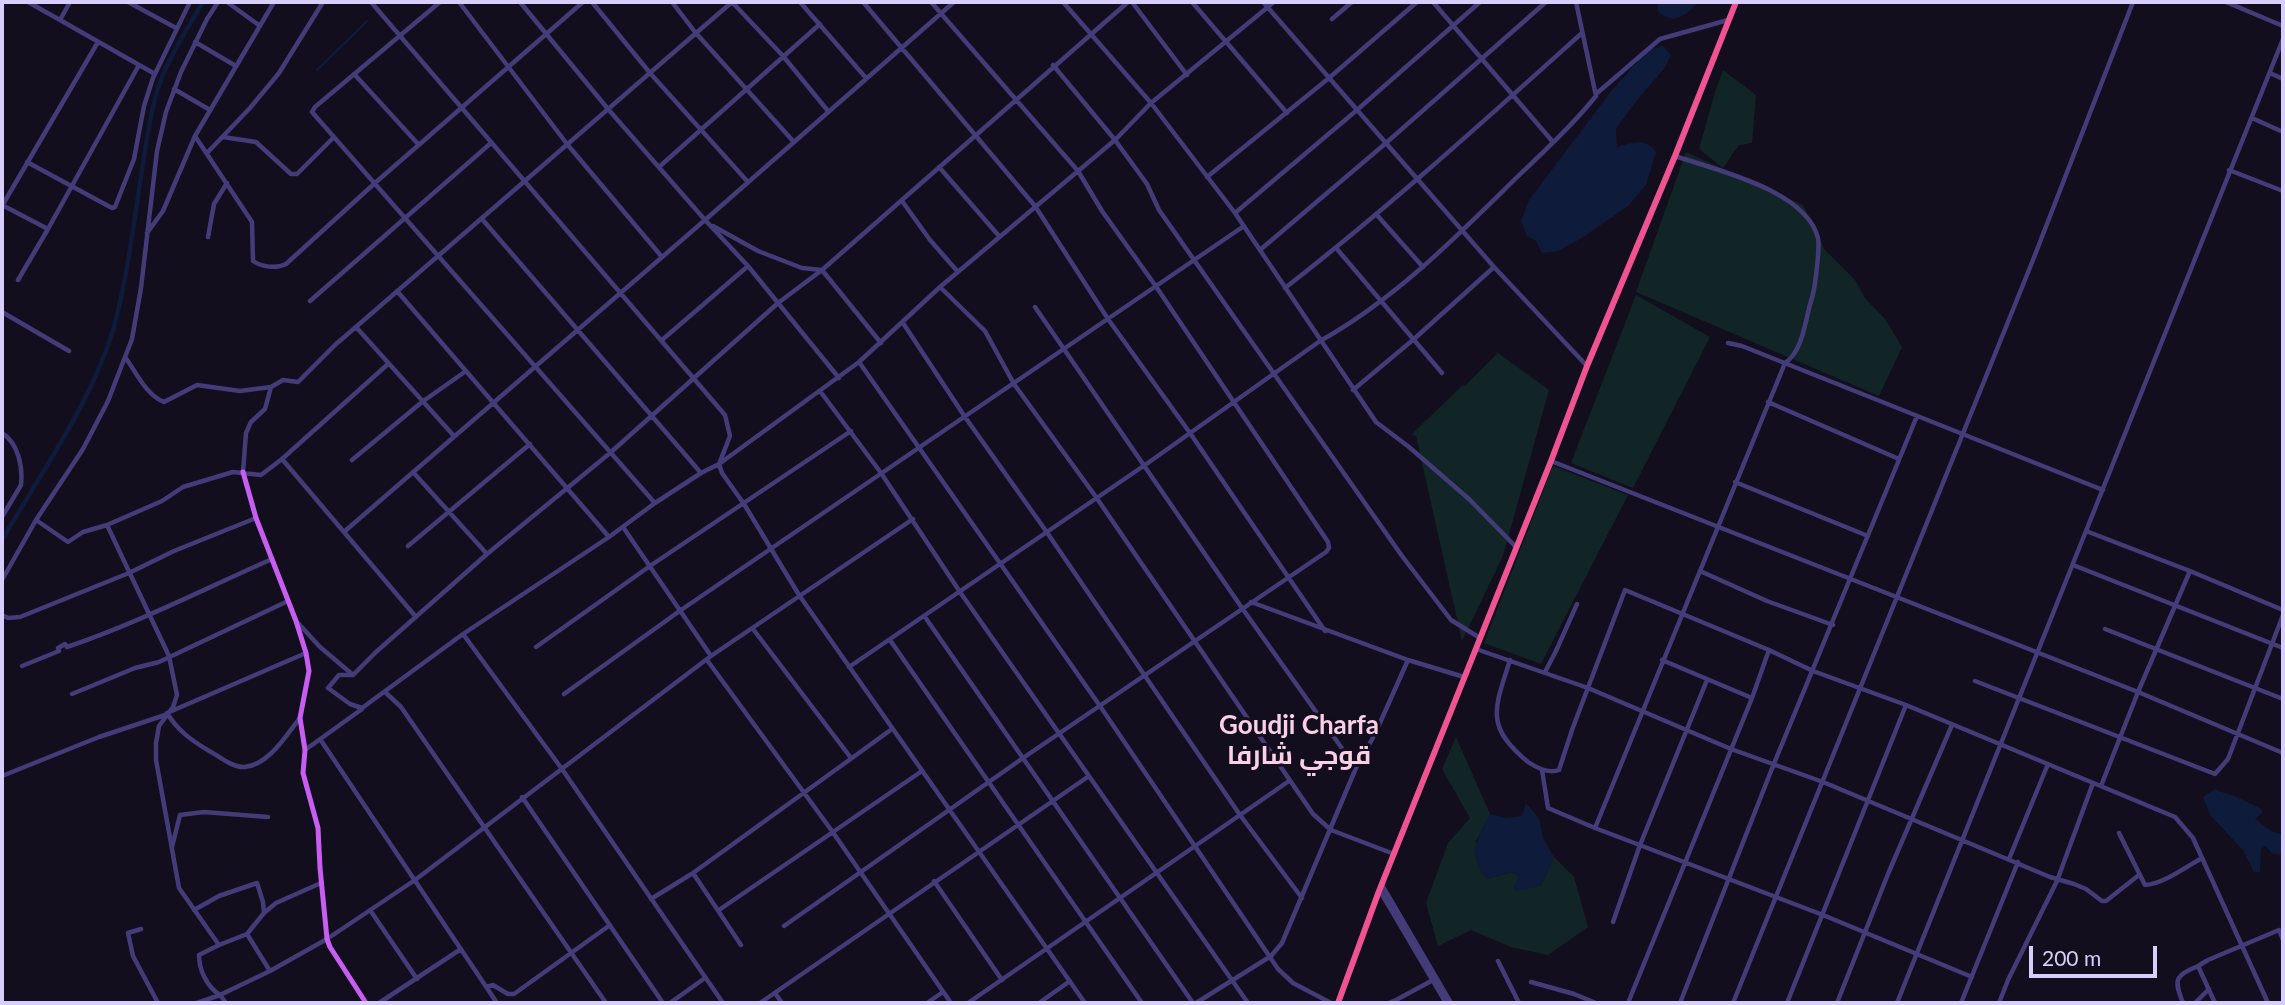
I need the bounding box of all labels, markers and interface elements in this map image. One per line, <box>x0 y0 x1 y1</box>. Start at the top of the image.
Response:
district label: Goudji Charfa قوجي شارفا <box>1219 710 1379 772</box>
scale bar <box>2033 932 2161 976</box>
text: 200 m <box>2042 945 2101 970</box>

